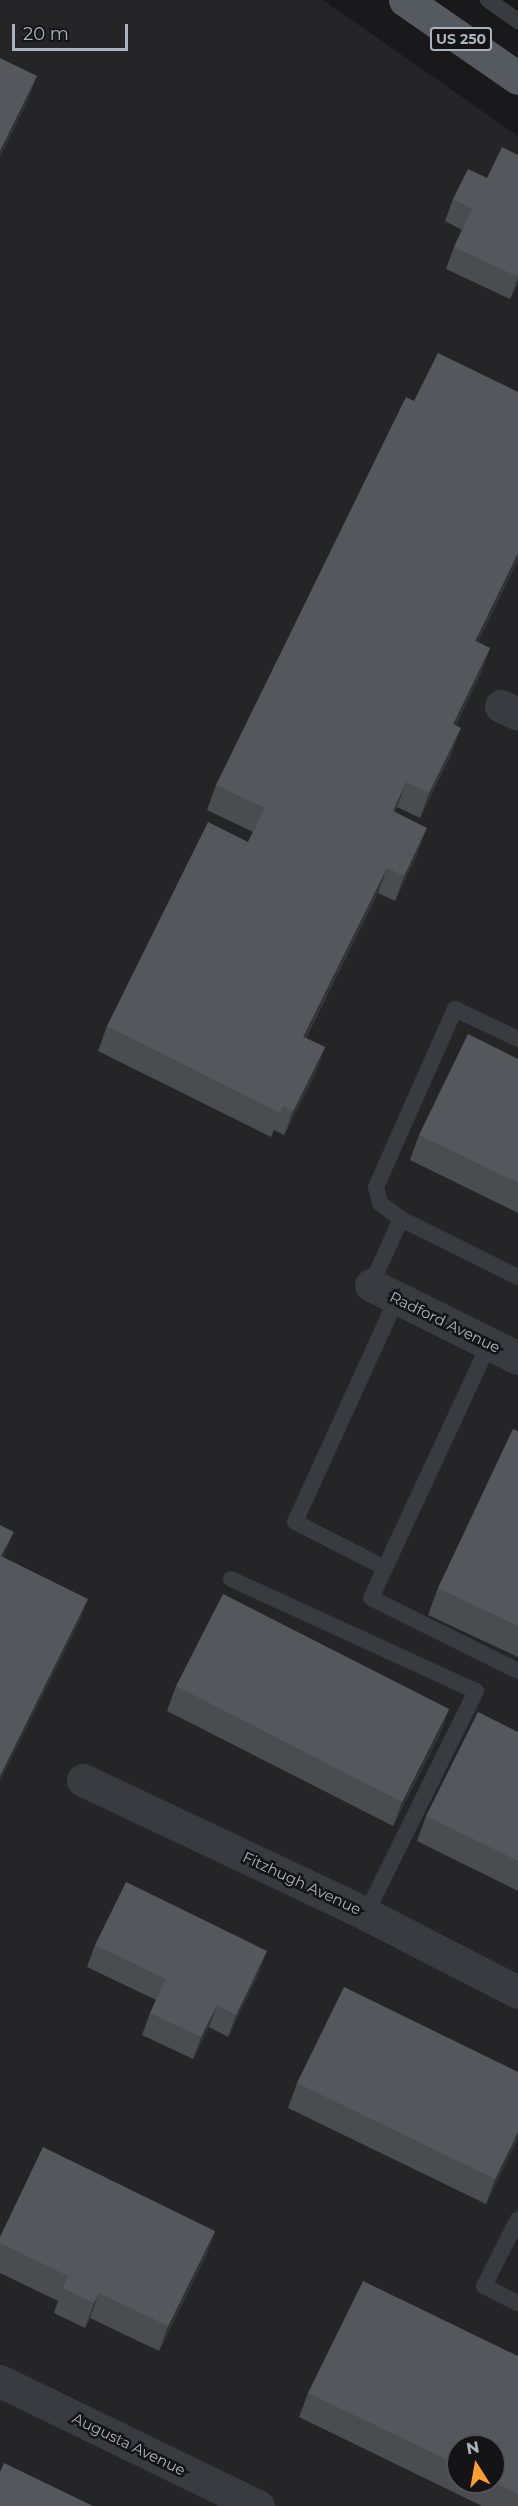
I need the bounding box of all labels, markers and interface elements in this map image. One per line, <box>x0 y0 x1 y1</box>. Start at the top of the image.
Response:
scale bar <box>15 12 130 50</box>
text: 20 m <box>23 23 69 45</box>
road number: US 250 <box>430 28 492 50</box>
street label: Radford Avenue <box>387 1287 503 1357</box>
street label: Fitzhugh Avenue <box>240 1848 364 1918</box>
street label: Augusta Avenue <box>70 2409 188 2479</box>
north arrow <box>446 2434 506 2494</box>
text: N <box>465 2437 481 2458</box>

